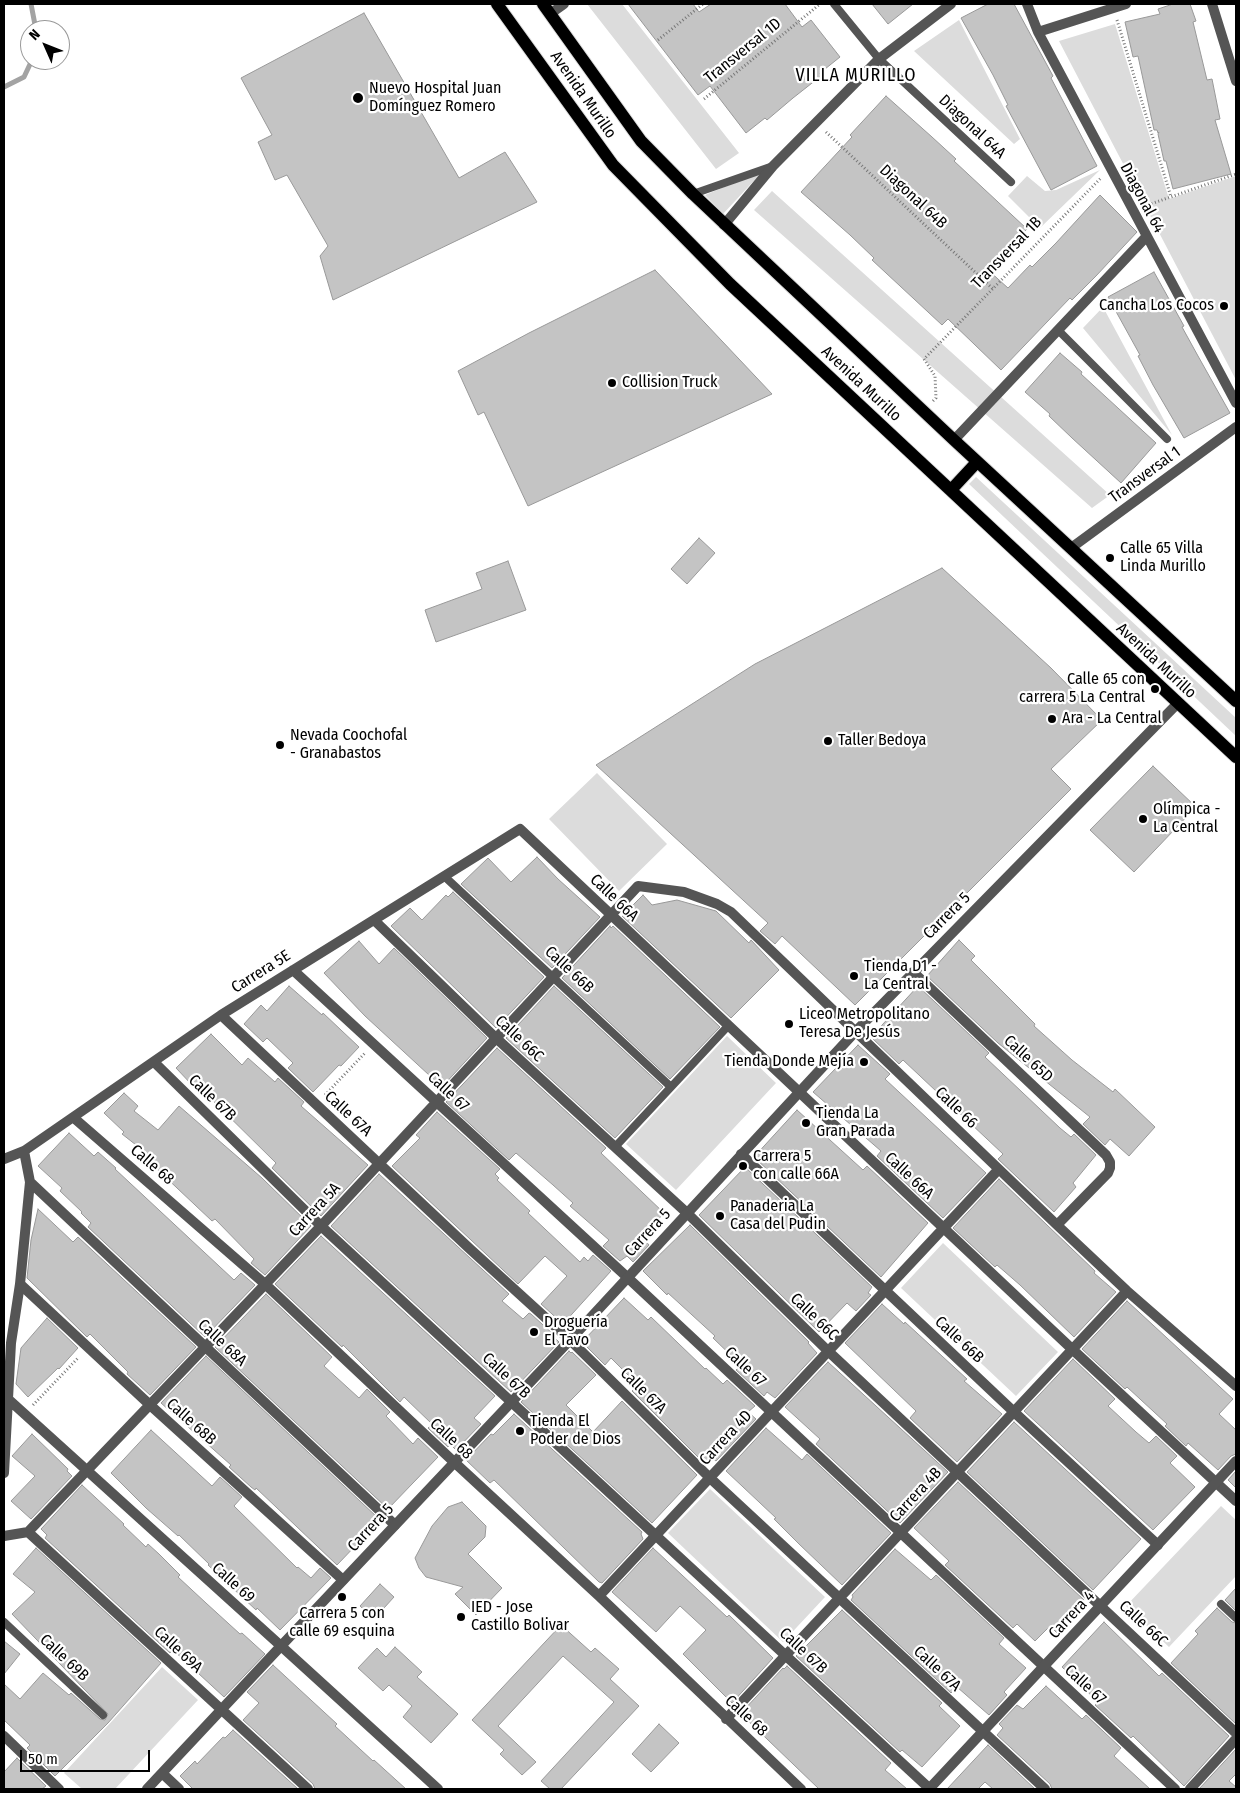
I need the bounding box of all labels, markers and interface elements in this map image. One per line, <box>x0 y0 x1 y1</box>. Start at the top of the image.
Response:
street label: Transversal 1D <box>701 14 785 88</box>
north arrow <box>20 20 70 70</box>
text: N <box>26 26 44 44</box>
street label: Avenida Murillo <box>546 48 620 142</box>
district label: VILLA MURILLO <box>794 65 918 87</box>
place label: Nuevo Hospital Juan Domínguez Romero <box>369 79 501 117</box>
marker: Nuevo Hospital Juan Domínguez Romero <box>351 91 365 105</box>
street label: Diagonal 64A <box>934 91 1010 163</box>
street label: Diagonal 64 <box>1116 160 1168 236</box>
street label: Diagonal 64B <box>875 161 951 233</box>
street label: Transversal 1B <box>968 213 1046 293</box>
place label: Cancha Los Cocos <box>1099 296 1214 316</box>
marker: Cancha Los Cocos <box>1218 300 1230 312</box>
street label: Avenida Murillo <box>817 342 905 426</box>
place label: Collision Truck <box>622 373 717 393</box>
marker: Collision Truck <box>606 377 618 389</box>
street label: Transversal 1 <box>1105 443 1185 507</box>
place label: Calle 65 Villa Linda Murillo <box>1120 539 1206 577</box>
marker: Calle 65 Villa Linda Murillo <box>1104 552 1116 564</box>
street label: Avenida Murillo <box>1112 619 1200 703</box>
place label: Calle 65 con carrera 5 La Central <box>1019 670 1145 708</box>
marker: Calle 65 con carrera 5 La Central <box>1149 683 1161 695</box>
place label: Ara - La Central <box>1062 709 1162 729</box>
marker: Ara - La Central <box>1046 713 1058 725</box>
place label: Nevada Coochofal - Granabastos <box>290 726 407 764</box>
place label: Taller Bedoya <box>838 731 926 751</box>
marker: Taller Bedoya <box>822 735 834 747</box>
marker: Nevada Coochofal - Granabastos <box>274 739 286 751</box>
place label: Olímpica - La Central <box>1153 800 1220 838</box>
marker: Olímpica - La Central <box>1137 813 1149 825</box>
street label: Calle 66A <box>586 870 642 926</box>
street label: Carrera 5 <box>920 889 974 943</box>
street label: Calle 66B <box>540 942 598 998</box>
street label: Carrera 5E <box>228 946 294 998</box>
place label: Tienda D1 - La Central <box>864 957 937 995</box>
marker: Tienda D1 - La Central <box>848 970 860 982</box>
place label: Liceo Metropolitano Teresa De Jesús <box>799 1005 930 1043</box>
street label: Calle 66C <box>491 1012 547 1066</box>
marker: Liceo Metropolitano Teresa De Jesús <box>783 1018 795 1030</box>
street label: Calle 65D <box>999 1031 1057 1087</box>
place label: Tienda Donde Mejía <box>724 1052 854 1072</box>
marker: Tienda Donde Mejía <box>858 1056 870 1068</box>
street label: Calle 67 <box>423 1068 473 1116</box>
street label: Calle 67B <box>184 1071 240 1125</box>
street label: Calle 66 <box>931 1083 981 1133</box>
street label: Calle 67A <box>320 1087 376 1141</box>
place label: Tienda La Gran Parada <box>816 1104 895 1142</box>
marker: Tienda La Gran Parada <box>800 1117 812 1129</box>
street label: Calle 68 <box>126 1141 178 1189</box>
place label: Carrera 5 con calle 66A <box>753 1147 839 1185</box>
street label: Calle 66A <box>881 1149 937 1203</box>
marker: Carrera 5 con calle 66A <box>737 1160 749 1172</box>
street label: Carrera 5A <box>285 1179 345 1241</box>
place label: Panaderia La Casa del Pudin <box>730 1197 826 1235</box>
street label: Carrera 5 <box>621 1205 675 1261</box>
marker: Panaderia La Casa del Pudin <box>714 1210 726 1222</box>
street label: Calle 66C <box>786 1289 842 1345</box>
street label: Calle 66B <box>930 1312 988 1368</box>
place label: Droguería El Tavo <box>544 1313 608 1351</box>
street label: Calle 68A <box>194 1316 250 1370</box>
marker: Droguería El Tavo <box>528 1326 540 1338</box>
street label: Calle 67 <box>720 1343 770 1391</box>
street label: Calle 67B <box>478 1349 534 1403</box>
street label: Calle 67A <box>616 1364 670 1418</box>
street label: Calle 68B <box>162 1395 220 1449</box>
street label: Carrera 4D <box>696 1407 756 1469</box>
place label: Tienda El Poder de Dios <box>530 1412 621 1450</box>
street label: Calle 68 <box>426 1414 476 1464</box>
marker: Tienda El Poder de Dios <box>514 1425 526 1437</box>
street label: Carrera 4B <box>886 1464 946 1526</box>
street label: Carrera 5 <box>344 1500 398 1556</box>
street label: Calle 69 <box>208 1559 258 1607</box>
street label: Carrera 4 <box>1045 1587 1099 1643</box>
marker: Carrera 5 con calle 69 esquina <box>336 1591 348 1603</box>
street label: Calle 66C <box>1115 1597 1171 1651</box>
place label: IED - Jose Castillo Bolivar <box>471 1598 569 1636</box>
place label: Carrera 5 con calle 69 esquina <box>289 1604 395 1642</box>
marker: IED - Jose Castillo Bolivar <box>455 1611 467 1623</box>
street label: Calle 69A <box>150 1623 206 1677</box>
street label: Calle 67B <box>775 1624 831 1678</box>
street label: Calle 69B <box>36 1631 92 1685</box>
street label: Calle 67A <box>909 1642 965 1696</box>
street label: Calle 67 <box>1060 1661 1110 1709</box>
street label: Calle 68 <box>721 1691 771 1741</box>
scale bar <box>22 1740 152 1772</box>
text: 50 m <box>28 1750 58 1768</box>

